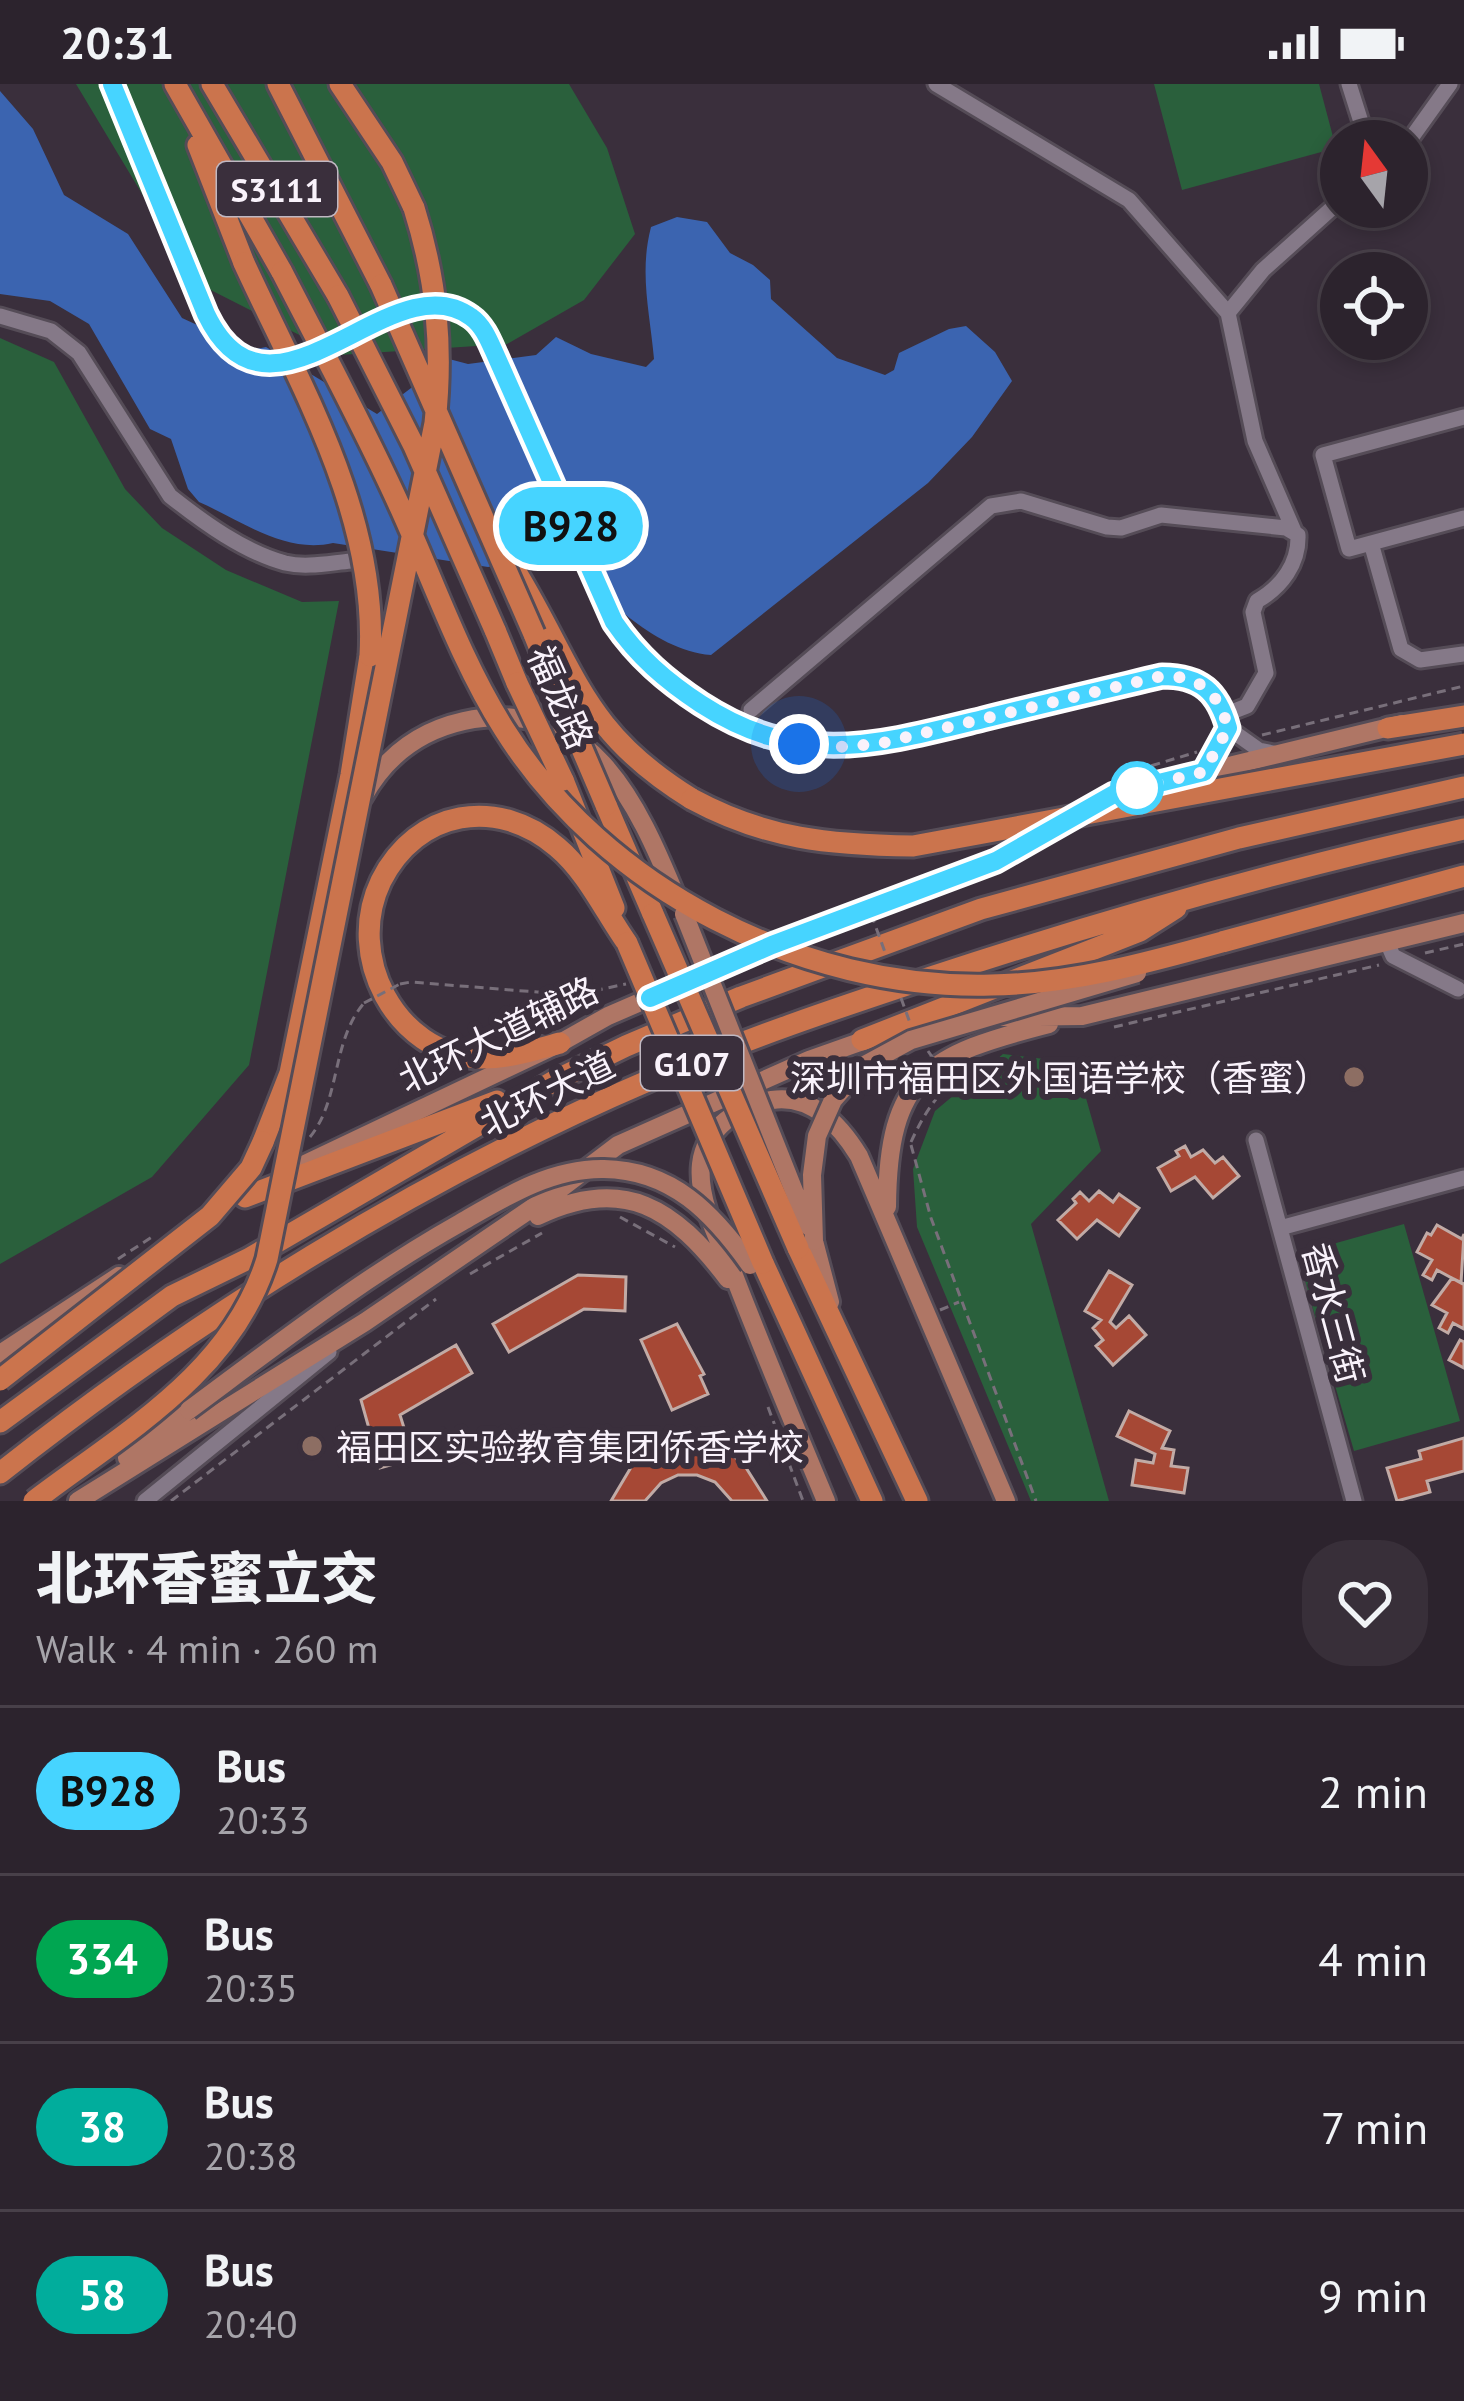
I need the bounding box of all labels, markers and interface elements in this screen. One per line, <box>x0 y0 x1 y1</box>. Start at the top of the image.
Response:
text: 20:31 <box>60 13 174 71</box>
north arrow <box>1320 120 1428 228</box>
map controls <box>1320 120 1428 360</box>
road number: S3111 <box>217 162 337 216</box>
button: locate <box>1320 252 1428 360</box>
line badge: B928 <box>487 487 655 565</box>
text: B928 <box>523 498 619 553</box>
street label: 福龙路 <box>518 638 604 756</box>
your location <box>769 714 829 774</box>
unlabelled marker <box>1112 763 1162 813</box>
street label: 北环大道辅路 <box>391 967 605 1101</box>
road number: G107 <box>641 1036 743 1090</box>
street label: 北环大道 <box>473 1042 621 1144</box>
place label: 深圳市福田区外国语学校（香蜜） <box>790 1054 1330 1101</box>
marker: 深圳市福田区外国语学校（香蜜） <box>1341 1064 1367 1090</box>
street label: 香水三街 <box>1293 1237 1375 1389</box>
place label: 福田区实验教育集团侨香学校 <box>336 1423 804 1470</box>
marker: 福田区实验教育集团侨香学校 <box>299 1433 325 1459</box>
button: heart <box>1302 1540 1428 1666</box>
text: 北环香蜜立交 <box>36 1541 378 1615</box>
text: Walk · 4 min · 260 m <box>36 1623 378 1674</box>
text: Bus <box>216 1736 286 1794</box>
text: 2 min <box>1318 1762 1428 1820</box>
text: B928 <box>60 1763 156 1818</box>
text: 20:33 <box>216 1794 310 1845</box>
text: Bus <box>204 1904 274 1962</box>
text: 4 min <box>1318 1930 1428 1988</box>
text: 334 <box>66 1931 138 1986</box>
text: 20:35 <box>204 1962 298 2013</box>
text: Bus <box>204 2072 274 2130</box>
text: 7 min <box>1321 2098 1428 2156</box>
text: 38 <box>78 2099 126 2154</box>
text: 20:38 <box>204 2130 298 2181</box>
text: Bus <box>204 2240 274 2298</box>
text: 9 min <box>1318 2266 1428 2324</box>
text: 58 <box>78 2267 126 2322</box>
text: 20:40 <box>204 2298 298 2349</box>

